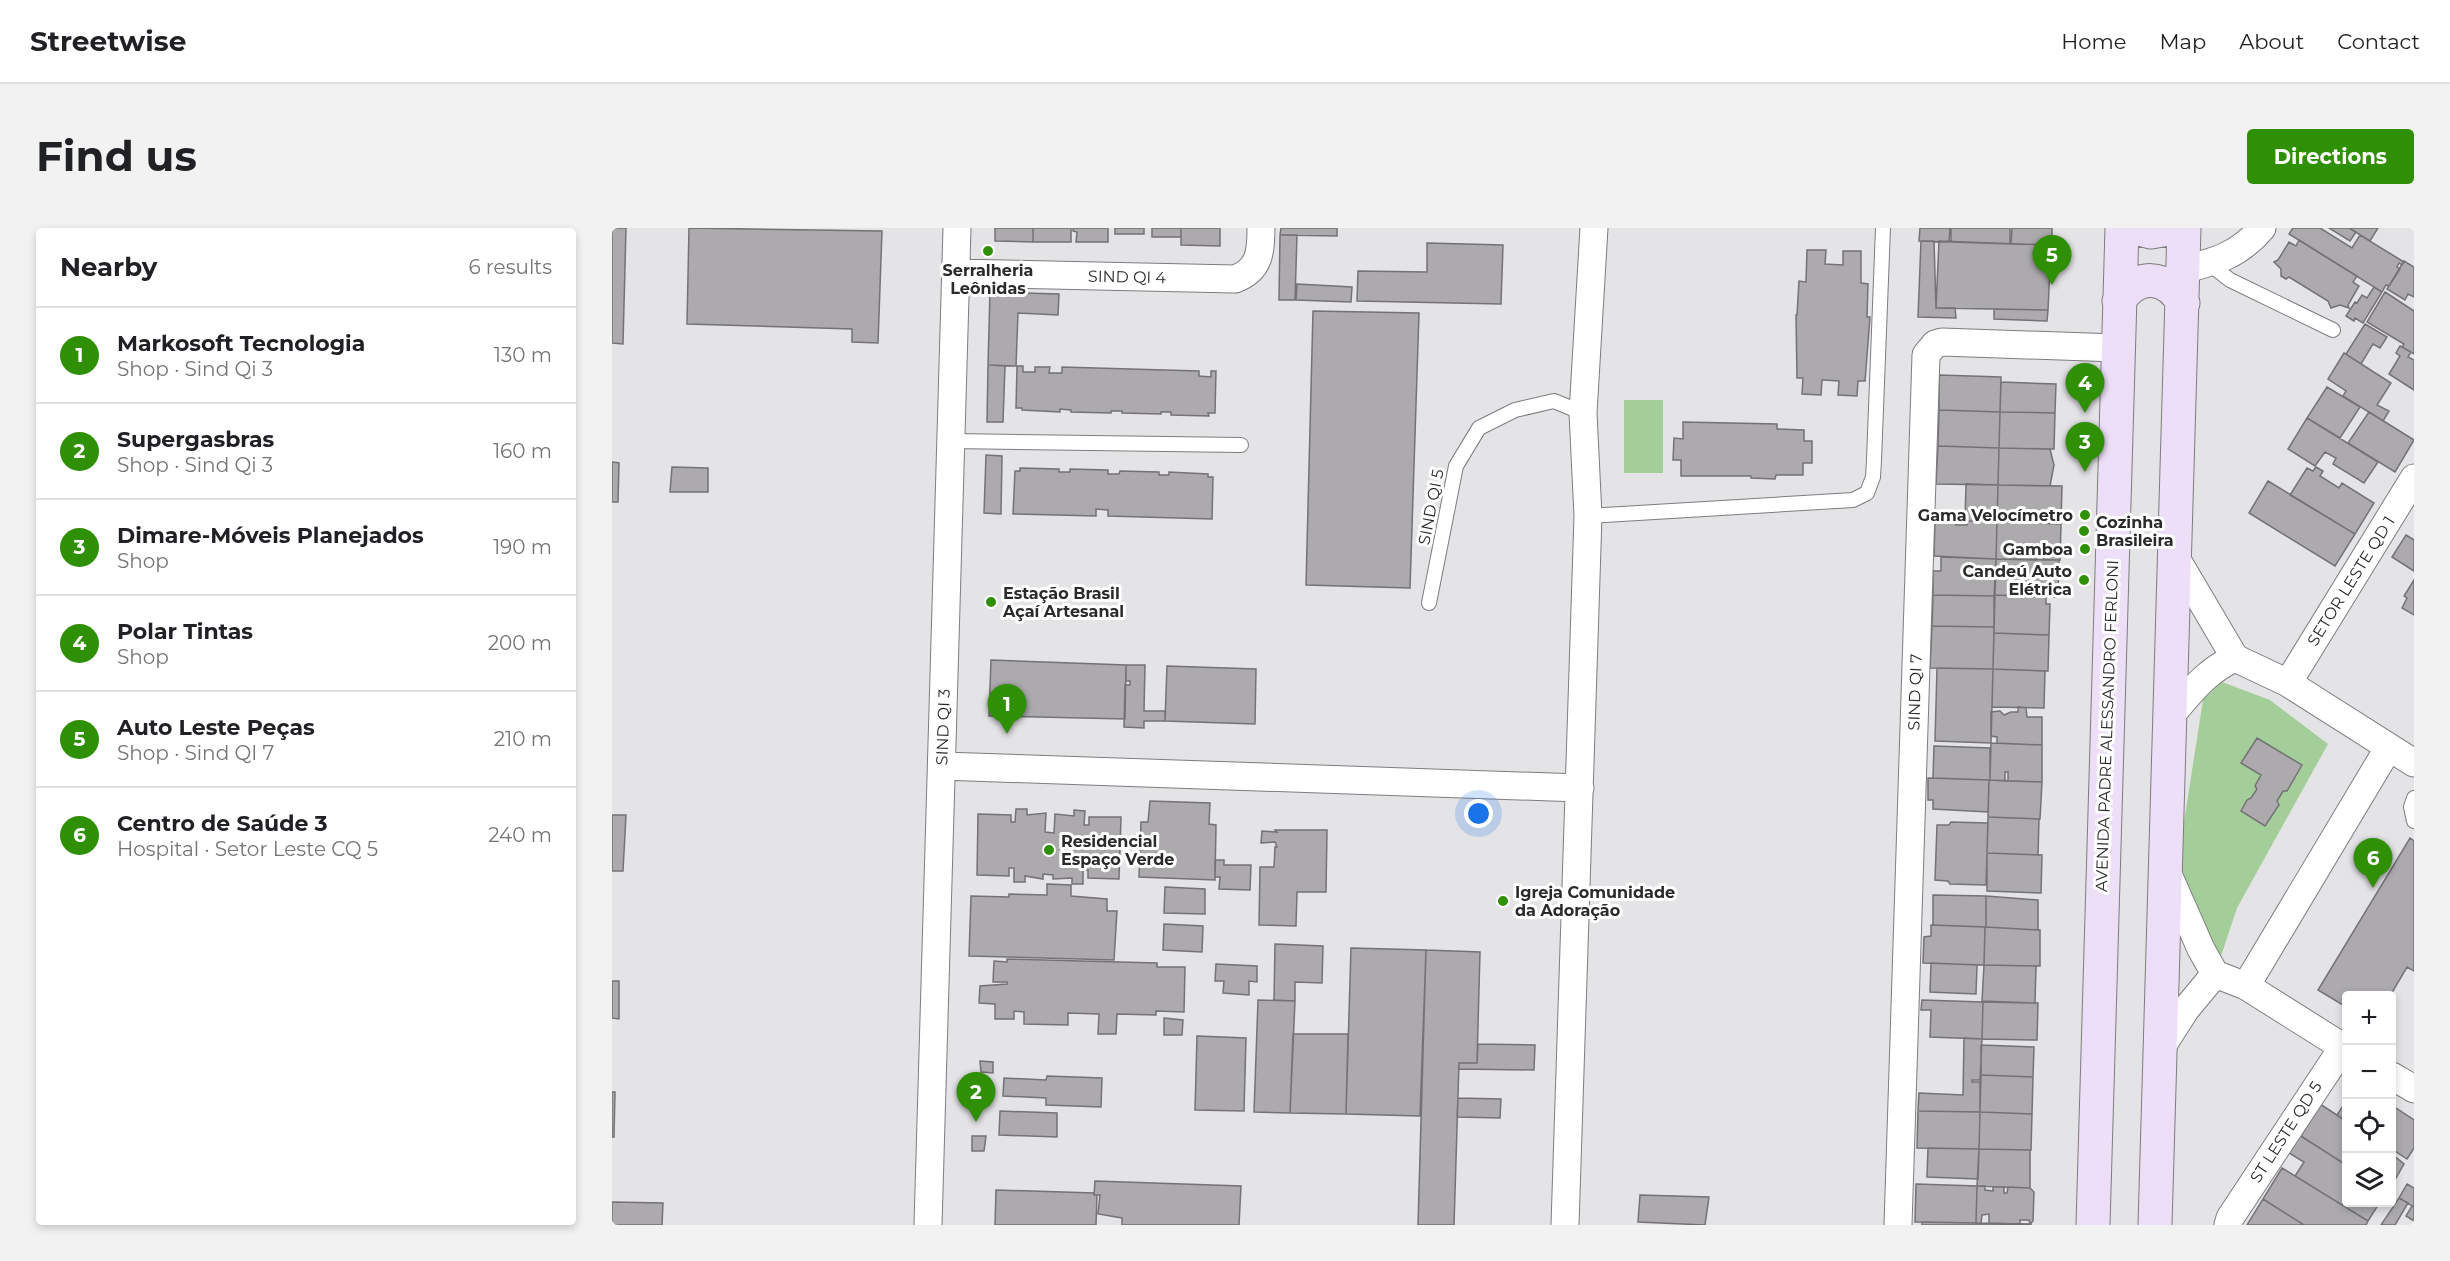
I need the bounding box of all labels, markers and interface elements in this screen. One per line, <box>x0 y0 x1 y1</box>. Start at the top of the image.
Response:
text: Streetwise <box>30 24 186 58</box>
text: Home <box>2061 29 2126 54</box>
text: Map <box>2159 29 2206 54</box>
text: About <box>2239 29 2304 54</box>
text: Contact <box>2337 29 2420 54</box>
button: Directions <box>2247 129 2414 184</box>
text: Find us <box>36 130 197 182</box>
pin: 5 <box>2032 236 2072 285</box>
marker: Serralheria Leônidas <box>981 244 995 258</box>
text: Nearby <box>60 251 157 283</box>
text: 6 results <box>468 255 552 279</box>
place label: Serralheria Leônidas <box>943 261 1033 298</box>
street label: SIND QI 4 <box>1088 267 1167 287</box>
text: Markosoft Tecnologia <box>117 330 365 357</box>
text: 1 <box>76 343 83 367</box>
text: 130 m <box>494 343 552 367</box>
text: Shop · Sind Qi 3 <box>117 357 273 381</box>
pin: 4 <box>2066 364 2104 413</box>
pin: 3 <box>2066 422 2104 472</box>
text: Supergasbras <box>117 426 274 453</box>
text: 2 <box>74 439 85 463</box>
text: 160 m <box>493 439 552 463</box>
text: Shop · Sind Qi 3 <box>117 453 273 477</box>
street label: SIND QI 5 <box>1414 468 1448 546</box>
place label: Gama Velocímetro <box>1918 506 2073 525</box>
marker: Gama Velocímetro <box>2078 508 2092 522</box>
place label: Cozinha Brasileira <box>2096 513 2174 550</box>
street label: SETOR LESTE QD 1 <box>2303 513 2399 649</box>
text: Dimare-Móveis Planejados <box>117 522 424 549</box>
marker: Cozinha Brasileira <box>2077 524 2091 538</box>
text: 3 <box>74 535 85 559</box>
text: 190 m <box>493 535 552 559</box>
place label: Gamboa <box>2003 540 2073 559</box>
marker: Gamboa <box>2078 542 2092 556</box>
text: Shop <box>117 549 169 573</box>
street label: AVENIDA PADRE ALESSANDRO FERLONI <box>2092 560 2122 892</box>
place label: Candeú Auto Elétrica <box>1963 562 2072 599</box>
marker: Candeú Auto Elétrica <box>2077 573 2091 587</box>
place label: Estação Brasil Açaí Artesanal <box>1002 584 1124 622</box>
marker: Estação Brasil Açaí Artesanal <box>984 595 998 609</box>
text: Polar Tintas <box>117 618 253 645</box>
text: 4 <box>73 631 86 655</box>
text: 200 m <box>488 631 552 655</box>
text: Shop <box>117 645 169 669</box>
street label: SIND QI 7 <box>1904 653 1926 731</box>
pin: 1 <box>988 684 1026 734</box>
street label: SIND QI 3 <box>932 688 954 766</box>
text: Auto Leste Peças <box>117 714 315 741</box>
text: 5 <box>74 727 85 751</box>
text: 210 m <box>494 727 552 751</box>
text: Shop · Sind QI 7 <box>117 741 274 765</box>
your location <box>1464 799 1493 828</box>
text: Centro de Saúde 3 <box>117 810 328 837</box>
text: 6 <box>73 823 86 847</box>
text: 240 m <box>488 823 552 847</box>
place label: Residencial Espaço Verde <box>1061 832 1174 870</box>
text: Hospital · Setor Leste CQ 5 <box>117 837 378 861</box>
pin: 6 <box>2354 838 2392 888</box>
marker: Residencial Espaço Verde <box>1042 843 1056 857</box>
place label: Igreja Comunidade da Adoração <box>1515 883 1675 921</box>
marker: Igreja Comunidade da Adoração <box>1496 894 1510 908</box>
map controls <box>2342 991 2396 1207</box>
button: + <box>2342 991 2396 1045</box>
button: − <box>2342 1045 2396 1099</box>
pin: 2 <box>956 1072 996 1122</box>
street label: ST LESTE QD 5 <box>2246 1078 2326 1186</box>
button: locate <box>2342 1099 2396 1153</box>
button: layers <box>2342 1153 2396 1207</box>

